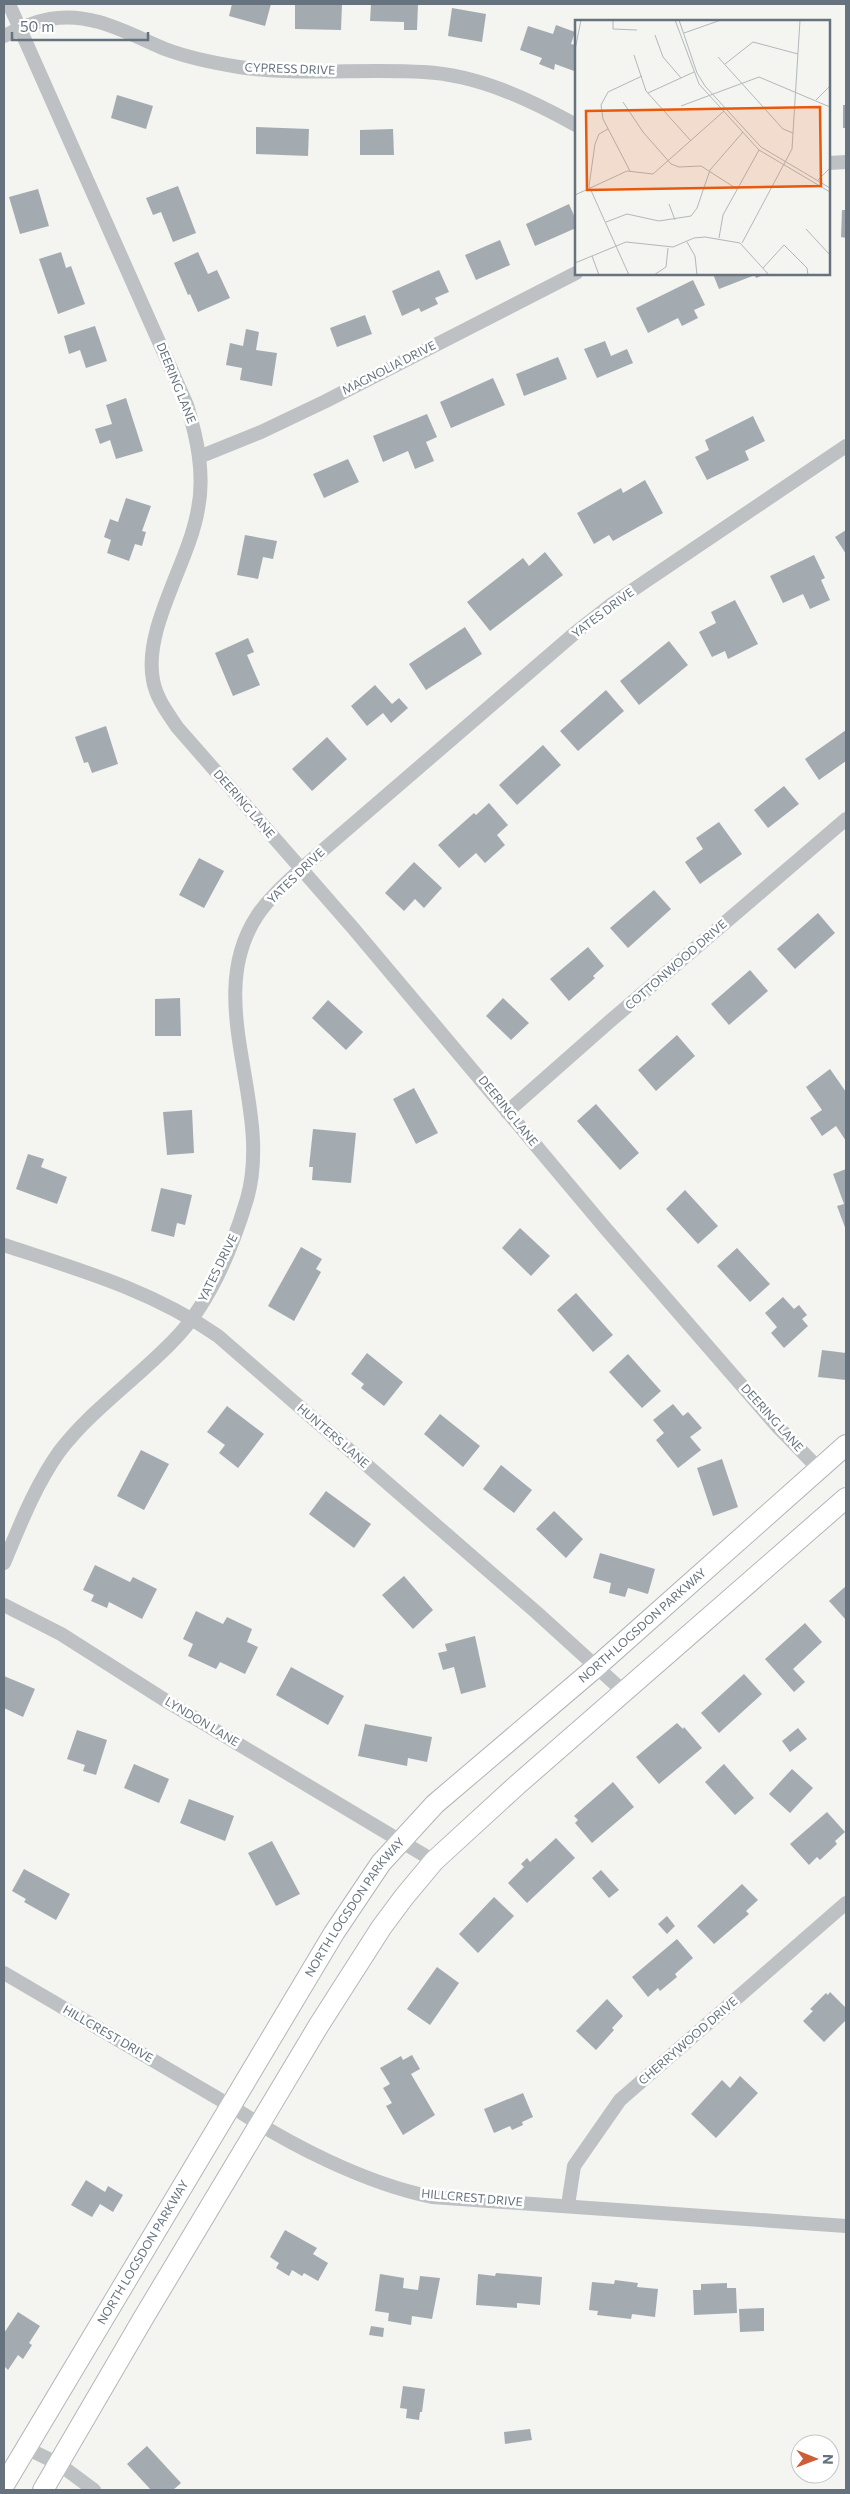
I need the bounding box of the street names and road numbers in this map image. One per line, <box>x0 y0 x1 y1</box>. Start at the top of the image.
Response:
street label: CYPRESS DRIVE <box>244 59 336 77</box>
street label: MAGNOLIA DRIVE <box>339 337 438 397</box>
street label: DEERING LANE <box>154 340 200 425</box>
street label: YATES DRIVE <box>569 584 636 640</box>
street label: DEERING LANE <box>211 766 278 840</box>
street label: YATES DRIVE <box>264 845 327 906</box>
street label: COTTONWOOD DRIVE <box>622 916 729 1012</box>
street label: DEERING LANE <box>476 1073 541 1148</box>
street label: YATES DRIVE <box>195 1231 240 1304</box>
street label: DEERING LANE <box>739 1381 807 1454</box>
street label: HUNTERS LANE <box>295 1400 372 1470</box>
street label: NORTH LOGSDON PARKWAY <box>575 1565 709 1685</box>
street label: LYNDON LANE <box>163 1694 242 1749</box>
street label: NORTH LOGSDON PARKWAY <box>301 1834 407 1979</box>
street label: CHERRYWOOD DRIVE <box>635 1994 740 2087</box>
street label: HILLCREST DRIVE <box>61 2002 156 2065</box>
street label: NORTH LOGSDON PARKWAY <box>94 2177 191 2327</box>
street label: HILLCREST DRIVE <box>421 2186 523 2208</box>

